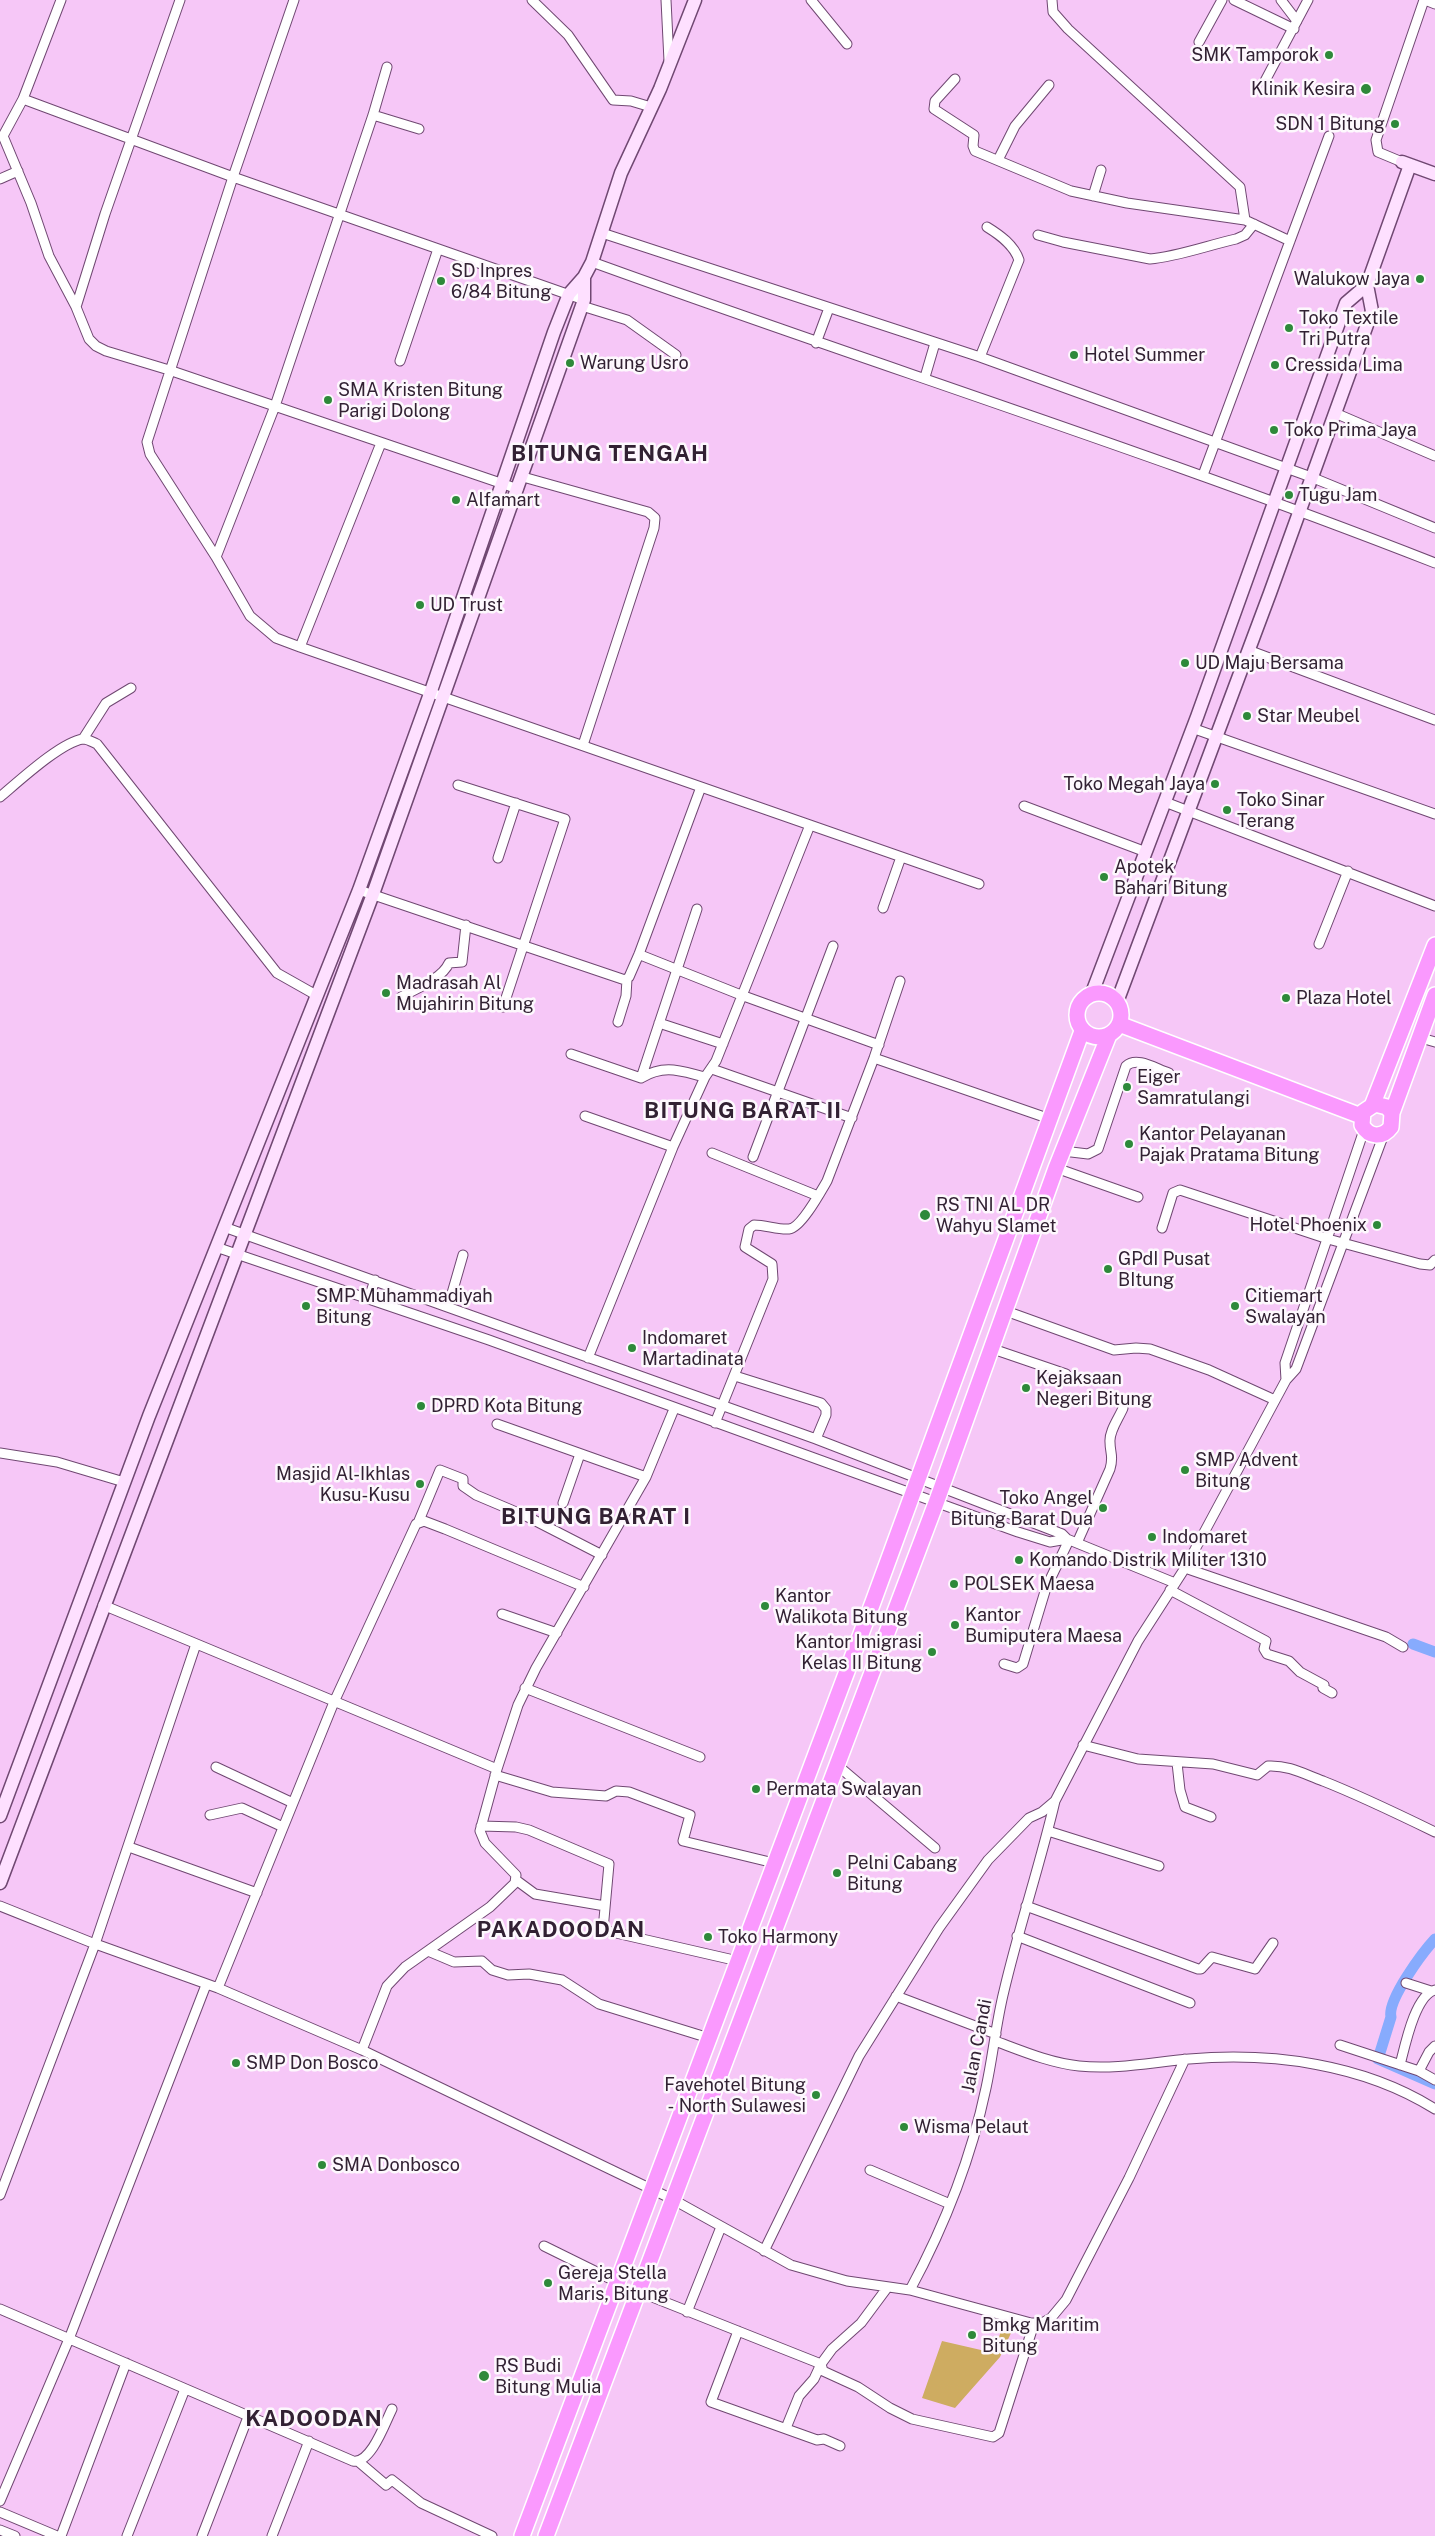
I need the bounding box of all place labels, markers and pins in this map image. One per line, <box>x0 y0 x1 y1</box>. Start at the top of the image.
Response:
place label: SMK Tamporok <box>1191 44 1319 66</box>
marker: SMK Tamporok <box>1323 49 1335 61</box>
place label: Klinik Kesira <box>1251 78 1355 100</box>
marker: Klinik Kesira <box>1359 82 1373 96</box>
place label: SDN 1 Bitung <box>1275 113 1385 135</box>
marker: SDN 1 Bitung <box>1389 118 1401 130</box>
place label: SD Inpres 6/84 Bitung <box>451 260 551 302</box>
place label: Walukow Jaya <box>1294 268 1410 290</box>
marker: Walukow Jaya <box>1414 273 1426 285</box>
marker: SD Inpres 6/84 Bitung <box>435 275 447 287</box>
place label: Toko Textile Tri Putra <box>1299 307 1398 350</box>
marker: Toko Textile Tri Putra <box>1283 322 1295 334</box>
place label: Hotel Summer <box>1084 344 1205 366</box>
marker: Hotel Summer <box>1068 349 1080 361</box>
place label: Warung Usro <box>580 352 689 374</box>
place label: Cressida Lima <box>1285 354 1403 376</box>
marker: Warung Usro <box>564 357 576 369</box>
marker: Cressida Lima <box>1269 359 1281 371</box>
place label: SMA Kristen Bitung Parigi Dolong <box>338 379 503 422</box>
marker: SMA Kristen Bitung Parigi Dolong <box>322 394 334 406</box>
place label: Toko Prima Jaya <box>1284 419 1417 441</box>
marker: Toko Prima Jaya <box>1268 424 1280 436</box>
place label: Tugu Jam <box>1299 484 1377 506</box>
place label: Alfamart <box>466 489 540 511</box>
marker: Tugu Jam <box>1283 489 1295 501</box>
marker: Alfamart <box>450 494 462 506</box>
place label: UD Trust <box>430 594 503 616</box>
marker: UD Trust <box>414 599 426 611</box>
place label: UD Maju Bersama <box>1195 652 1344 674</box>
marker: UD Maju Bersama <box>1179 657 1191 669</box>
place label: Star Meubel <box>1257 705 1360 727</box>
marker: Star Meubel <box>1241 710 1253 722</box>
place label: Toko Megah Jaya <box>1064 773 1205 795</box>
marker: Toko Megah Jaya <box>1209 778 1221 790</box>
place label: Toko Sinar Terang <box>1237 789 1325 832</box>
marker: Toko Sinar Terang <box>1221 804 1233 816</box>
place label: Apotek Bahari Bitung <box>1114 856 1228 899</box>
marker: Apotek Bahari Bitung <box>1098 871 1110 883</box>
place label: Madrasah Al Mujahirin Bitung <box>396 972 534 1014</box>
marker: Madrasah Al Mujahirin Bitung <box>380 987 392 999</box>
place label: Plaza Hotel <box>1296 987 1392 1009</box>
marker: Plaza Hotel <box>1280 992 1292 1004</box>
place label: Eiger Samratulangi <box>1137 1066 1250 1108</box>
marker: Eiger Samratulangi <box>1121 1081 1133 1093</box>
place label: Kantor Pelayanan Pajak Pratama Bitung <box>1139 1123 1319 1166</box>
marker: Kantor Pelayanan Pajak Pratama Bitung <box>1123 1138 1135 1150</box>
place label: RS TNI AL DR Wahyu Slamet <box>936 1194 1057 1236</box>
marker: RS TNI AL DR Wahyu Slamet <box>918 1208 932 1222</box>
place label: Hotel Phoenix <box>1250 1214 1367 1236</box>
marker: Hotel Phoenix <box>1371 1219 1383 1231</box>
place label: GPdI Pusat BItung <box>1118 1248 1210 1290</box>
marker: GPdI Pusat BItung <box>1102 1263 1114 1275</box>
place label: SMP Muhammadiyah Bitung <box>316 1285 493 1328</box>
place label: Citiemart Swalayan <box>1245 1285 1326 1328</box>
marker: SMP Muhammadiyah Bitung <box>300 1300 312 1312</box>
marker: Citiemart Swalayan <box>1229 1300 1241 1312</box>
place label: Indomaret Martadinata <box>642 1327 744 1370</box>
marker: Indomaret Martadinata <box>626 1342 638 1354</box>
place label: Kejaksaan Negeri Bitung <box>1036 1367 1152 1410</box>
marker: Kejaksaan Negeri Bitung <box>1020 1382 1032 1394</box>
place label: DPRD Kota Bitung <box>431 1395 582 1417</box>
marker: DPRD Kota Bitung <box>415 1400 427 1412</box>
place label: SMP Advent Bitung <box>1195 1449 1298 1492</box>
place label: Masjid Al-Ikhlas Kusu-Kusu <box>276 1463 410 1506</box>
marker: SMP Advent Bitung <box>1179 1464 1191 1476</box>
marker: Masjid Al-Ikhlas Kusu-Kusu <box>414 1478 426 1490</box>
place label: Toko Angel Bitung Barat Dua <box>950 1487 1093 1530</box>
marker: Toko Angel Bitung Barat Dua <box>1097 1502 1109 1514</box>
place label: Indomaret <box>1162 1526 1248 1548</box>
marker: Indomaret <box>1146 1531 1158 1543</box>
place label: Komando Distrik Militer 1310 <box>1029 1549 1267 1571</box>
marker: Komando Distrik Militer 1310 <box>1013 1554 1025 1566</box>
place label: POLSEK Maesa <box>964 1573 1094 1595</box>
marker: POLSEK Maesa <box>948 1578 960 1590</box>
place label: Kantor Walikota Bitung <box>775 1585 908 1628</box>
marker: Kantor Walikota Bitung <box>759 1600 771 1612</box>
place label: Kantor Bumiputera Maesa <box>965 1604 1122 1646</box>
marker: Kantor Bumiputera Maesa <box>949 1619 961 1631</box>
place label: Kantor Imigrasi Kelas II Bitung <box>795 1631 922 1674</box>
marker: Kantor Imigrasi Kelas II Bitung <box>926 1646 938 1658</box>
place label: Permata Swalayan <box>766 1778 922 1800</box>
marker: Permata Swalayan <box>750 1783 762 1795</box>
place label: Pelni Cabang Bitung <box>847 1852 957 1895</box>
marker: Pelni Cabang Bitung <box>831 1867 843 1879</box>
place label: Toko Harmony <box>718 1926 838 1948</box>
marker: Toko Harmony <box>702 1931 714 1943</box>
place label: SMP Don Bosco <box>246 2052 378 2074</box>
marker: SMP Don Bosco <box>230 2057 242 2069</box>
place label: Favehotel Bitung - North Sulawesi <box>664 2074 806 2116</box>
marker: Favehotel Bitung - North Sulawesi <box>810 2089 822 2101</box>
place label: Wisma Pelaut <box>914 2116 1029 2138</box>
marker: Wisma Pelaut <box>898 2121 910 2133</box>
place label: SMA Donbosco <box>332 2154 460 2176</box>
marker: SMA Donbosco <box>316 2159 328 2171</box>
place label: Gereja Stella Maris, Bitung <box>558 2262 669 2304</box>
marker: Gereja Stella Maris, Bitung <box>542 2277 554 2289</box>
place label: Bmkg Maritim Bitung <box>982 2314 1099 2356</box>
marker: Bmkg Maritim Bitung <box>966 2329 978 2341</box>
place label: RS Budi Bitung Mulia <box>495 2355 601 2398</box>
marker: RS Budi Bitung Mulia <box>477 2369 491 2383</box>

